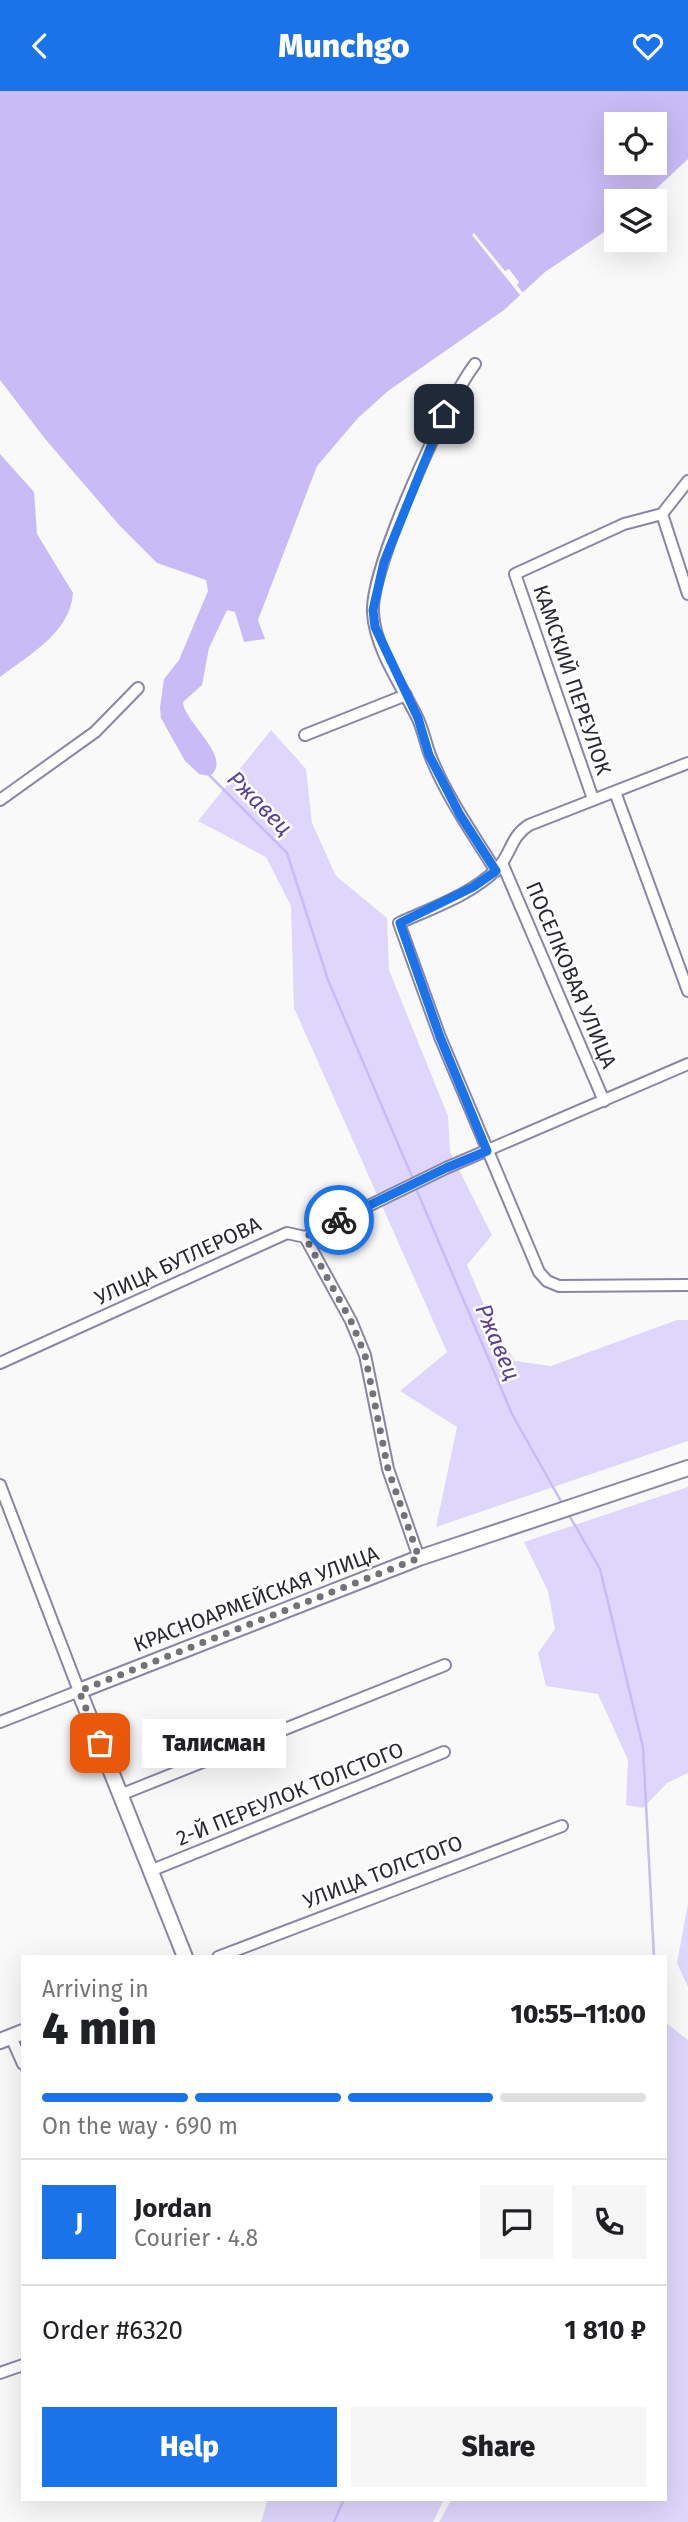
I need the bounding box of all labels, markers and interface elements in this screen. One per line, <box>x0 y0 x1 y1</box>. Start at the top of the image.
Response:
icon: back <box>21 27 59 65</box>
text: Munchgo <box>278 27 410 65</box>
icon: heart <box>629 27 667 65</box>
map controls <box>604 112 667 252</box>
button: locate <box>604 112 667 175</box>
button: layers <box>604 189 667 252</box>
pin <box>414 384 474 444</box>
icon: home <box>425 395 463 433</box>
street label: КАМСКИЙ ПЕРЕУЛОК <box>527 582 617 779</box>
water label: Ржавец <box>222 765 298 841</box>
street label: ПОСЕЛКОВАЯ УЛИЦА <box>520 878 622 1072</box>
courier <box>304 1185 374 1255</box>
icon: bike <box>320 1201 358 1239</box>
street label: УЛИЦА БУТЛЕРОВА <box>91 1211 265 1311</box>
water label: Ржавец <box>469 1299 527 1385</box>
street label: КРАСНОАРМЕЙСКАЯ УЛИЦА <box>130 1540 382 1658</box>
pin <box>70 1713 130 1773</box>
callout: Талисман <box>142 1719 286 1767</box>
icon: bag <box>81 1724 119 1762</box>
text: Талисман <box>162 1729 266 1757</box>
street label: 2-Й ПЕРЕУЛОК ТОЛСТОГО <box>172 1736 408 1852</box>
street label: УЛИЦА ТОЛСТОГО <box>300 1830 466 1914</box>
text: Arriving in <box>42 1975 149 2003</box>
text: 10:55–11:00 <box>511 1999 646 2030</box>
text: 4 min <box>42 2001 157 2056</box>
text: On the way · 690 m <box>42 2112 238 2140</box>
button: chat <box>480 2185 554 2259</box>
button: phone <box>572 2185 646 2259</box>
text: Jordan <box>134 2193 212 2224</box>
text: J <box>75 2207 83 2238</box>
text: Courier · 4.8 <box>134 2224 258 2252</box>
text: Order #6320 <box>42 2315 183 2346</box>
text: 1 810 ₽ <box>565 2315 646 2346</box>
button: Help <box>42 2407 337 2487</box>
button: Share <box>351 2407 646 2487</box>

